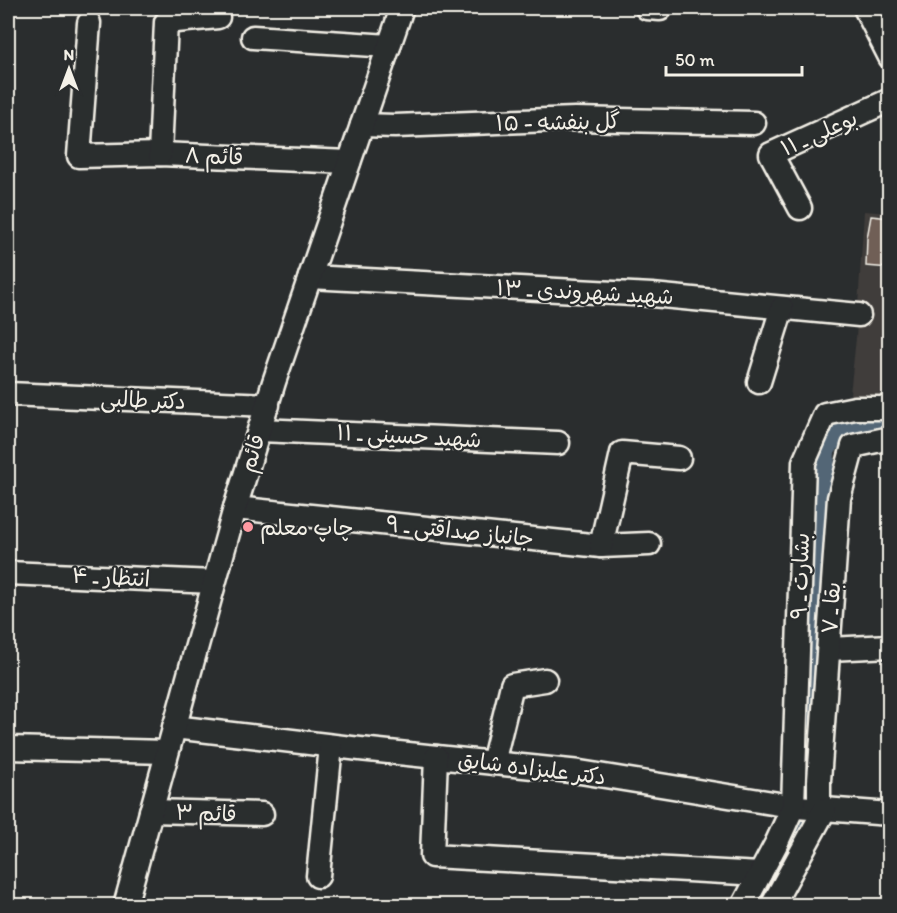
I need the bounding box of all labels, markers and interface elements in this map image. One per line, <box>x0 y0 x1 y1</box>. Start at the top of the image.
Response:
north arrow <box>39 39 99 99</box>
scale bar <box>666 39 802 77</box>
text: N <box>64 45 74 64</box>
text: 50 m <box>675 49 715 71</box>
street label: بوعلی ـ ۱۱ <box>776 104 862 163</box>
street label: گل بنفشه - ۱۵ <box>495 107 621 137</box>
street label: قائم ۸ <box>184 141 244 174</box>
street label: شهید شهروندی ـ ۱۳ <box>496 274 674 310</box>
street label: دکتر طالبی <box>100 385 186 416</box>
street label: شهید حسینی ـ ۱۱ <box>336 419 482 454</box>
street label: قائم <box>233 431 274 476</box>
street label: جانباز صداقتی ـ ۹ <box>385 510 535 553</box>
place label: چاپ معلم <box>260 514 354 544</box>
marker: چاپ معلم <box>241 520 255 534</box>
street label: بشارت ـ ۹ <box>785 532 815 620</box>
street label: انتظار ـ ۴ <box>71 561 151 593</box>
street label: بقا ـ ۷ <box>816 581 846 635</box>
street label: دکتر علیزاده شایق <box>457 746 607 790</box>
street label: قائم ۳ <box>175 798 237 831</box>

